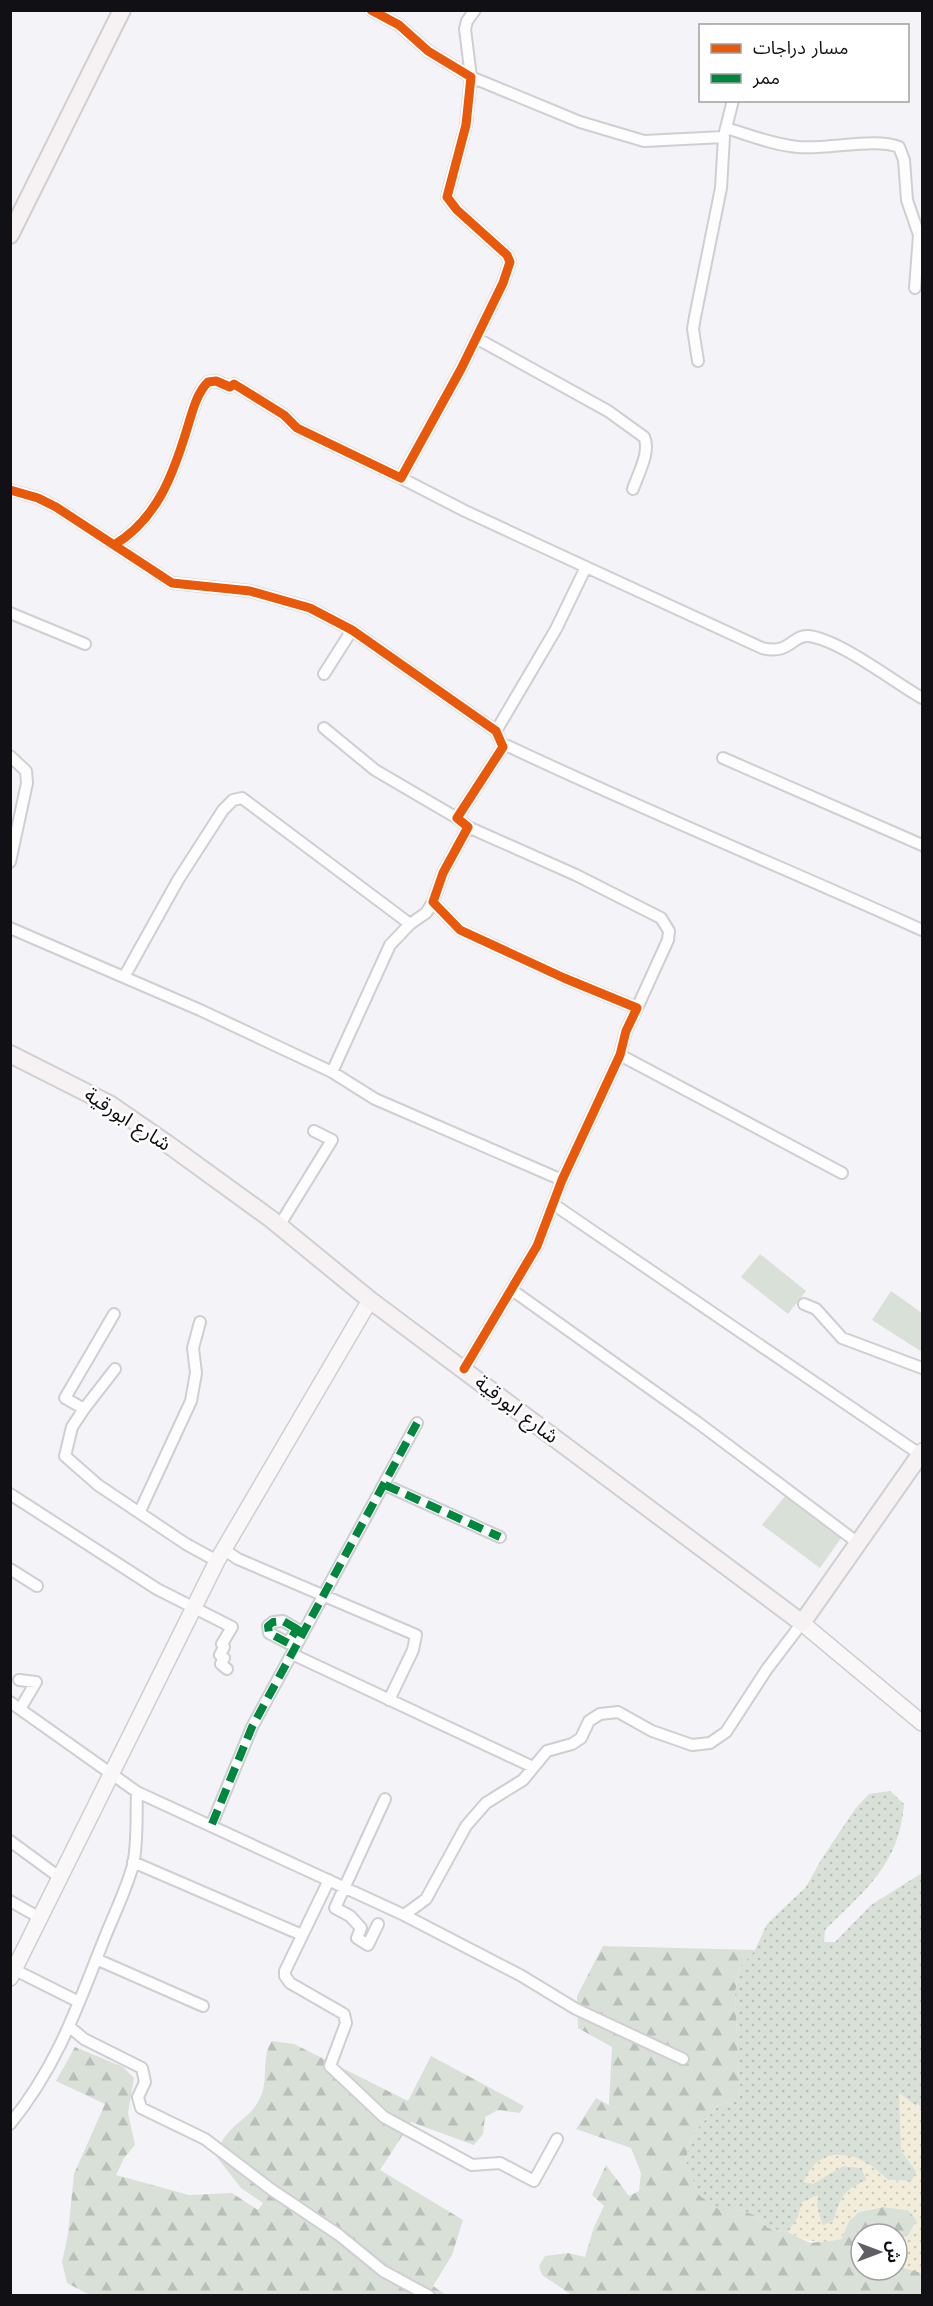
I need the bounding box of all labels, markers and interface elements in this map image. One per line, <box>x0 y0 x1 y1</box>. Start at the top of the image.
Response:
legend <box>699 24 909 102</box>
text: مسار دراجات <box>753 37 848 59</box>
text: ممر <box>752 67 780 89</box>
street label: شارع ابورقية <box>79 1082 176 1158</box>
street label: شارع ابورقية <box>469 1370 563 1451</box>
north arrow <box>849 2222 909 2282</box>
text: ش <box>884 2241 903 2263</box>

